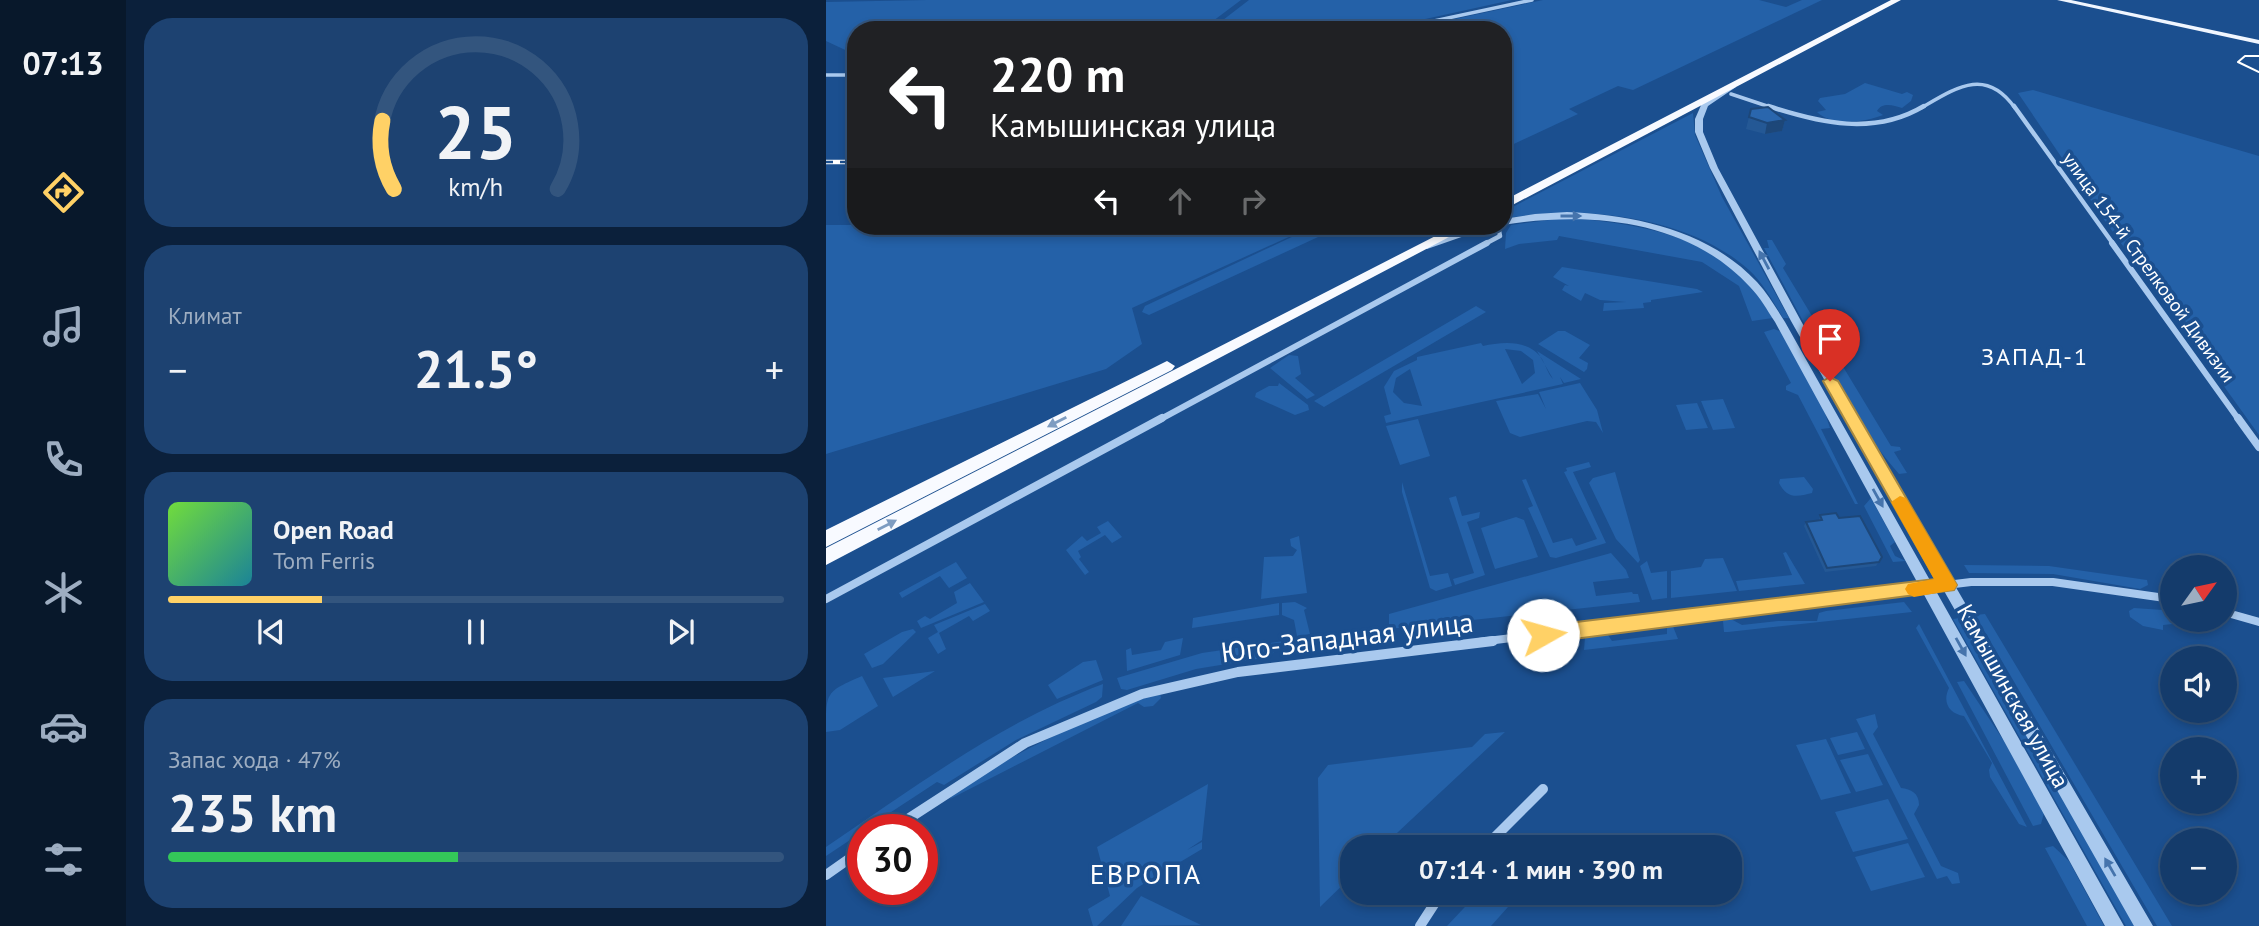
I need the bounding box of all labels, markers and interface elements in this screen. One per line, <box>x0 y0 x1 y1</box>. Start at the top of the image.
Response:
text: 07:13 <box>22 42 104 84</box>
text: 220 m <box>990 42 1125 106</box>
icon: left <box>875 49 966 140</box>
text: 25 <box>435 85 517 179</box>
text: Камышинская улица <box>990 104 1276 146</box>
street label: улица 154-й Стрелковой Дивизии <box>2057 147 2241 387</box>
icon: directions <box>39 168 88 217</box>
text: km/h <box>449 170 503 202</box>
icon: left <box>1088 182 1126 220</box>
icon: ahead <box>1161 182 1199 220</box>
icon: right <box>1234 182 1272 220</box>
one-way arrow <box>1560 210 1582 222</box>
one-way arrow <box>1758 250 1770 270</box>
text: Климат <box>168 301 242 330</box>
icon: music <box>39 302 88 351</box>
pin <box>1800 309 1860 381</box>
icon: arrive <box>1811 320 1849 358</box>
text: 21.5° <box>414 335 538 402</box>
district label: ЗАПАД-1 <box>1981 341 2089 372</box>
text: − <box>168 345 187 394</box>
text: + <box>765 345 784 394</box>
one-way arrow <box>1047 417 1067 428</box>
icon: phone <box>39 435 88 484</box>
one-way arrow <box>1872 488 1884 508</box>
text: Open Road <box>273 513 394 546</box>
one-way arrow <box>877 520 897 532</box>
text: Tom Ferris <box>273 546 375 575</box>
north arrow <box>2160 555 2236 632</box>
map controls <box>2160 555 2237 905</box>
icon: climate <box>39 568 88 617</box>
position arrow <box>1506 598 1580 672</box>
street label: Камышинская улица <box>1951 599 2076 793</box>
street label: Юго-Западная улица <box>1219 603 1475 670</box>
icon: previous <box>252 613 290 651</box>
icon: pause <box>457 613 495 651</box>
icon: next <box>662 613 700 651</box>
one-way arrow <box>1955 637 1967 657</box>
button: sound <box>2160 646 2237 723</box>
icon: car <box>39 702 88 751</box>
button: + <box>2160 737 2237 814</box>
text: Запас хода · 47% <box>168 745 341 774</box>
text: 235 km <box>168 779 337 846</box>
speed limit sign: 30 <box>847 814 938 905</box>
button: − <box>2160 828 2237 905</box>
icon: filters <box>39 835 88 884</box>
text: 07:14 · 1 мин · 390 m <box>1419 853 1663 886</box>
district label: ЕВРОПА <box>1090 855 1202 892</box>
one-way arrow <box>2104 857 2116 876</box>

